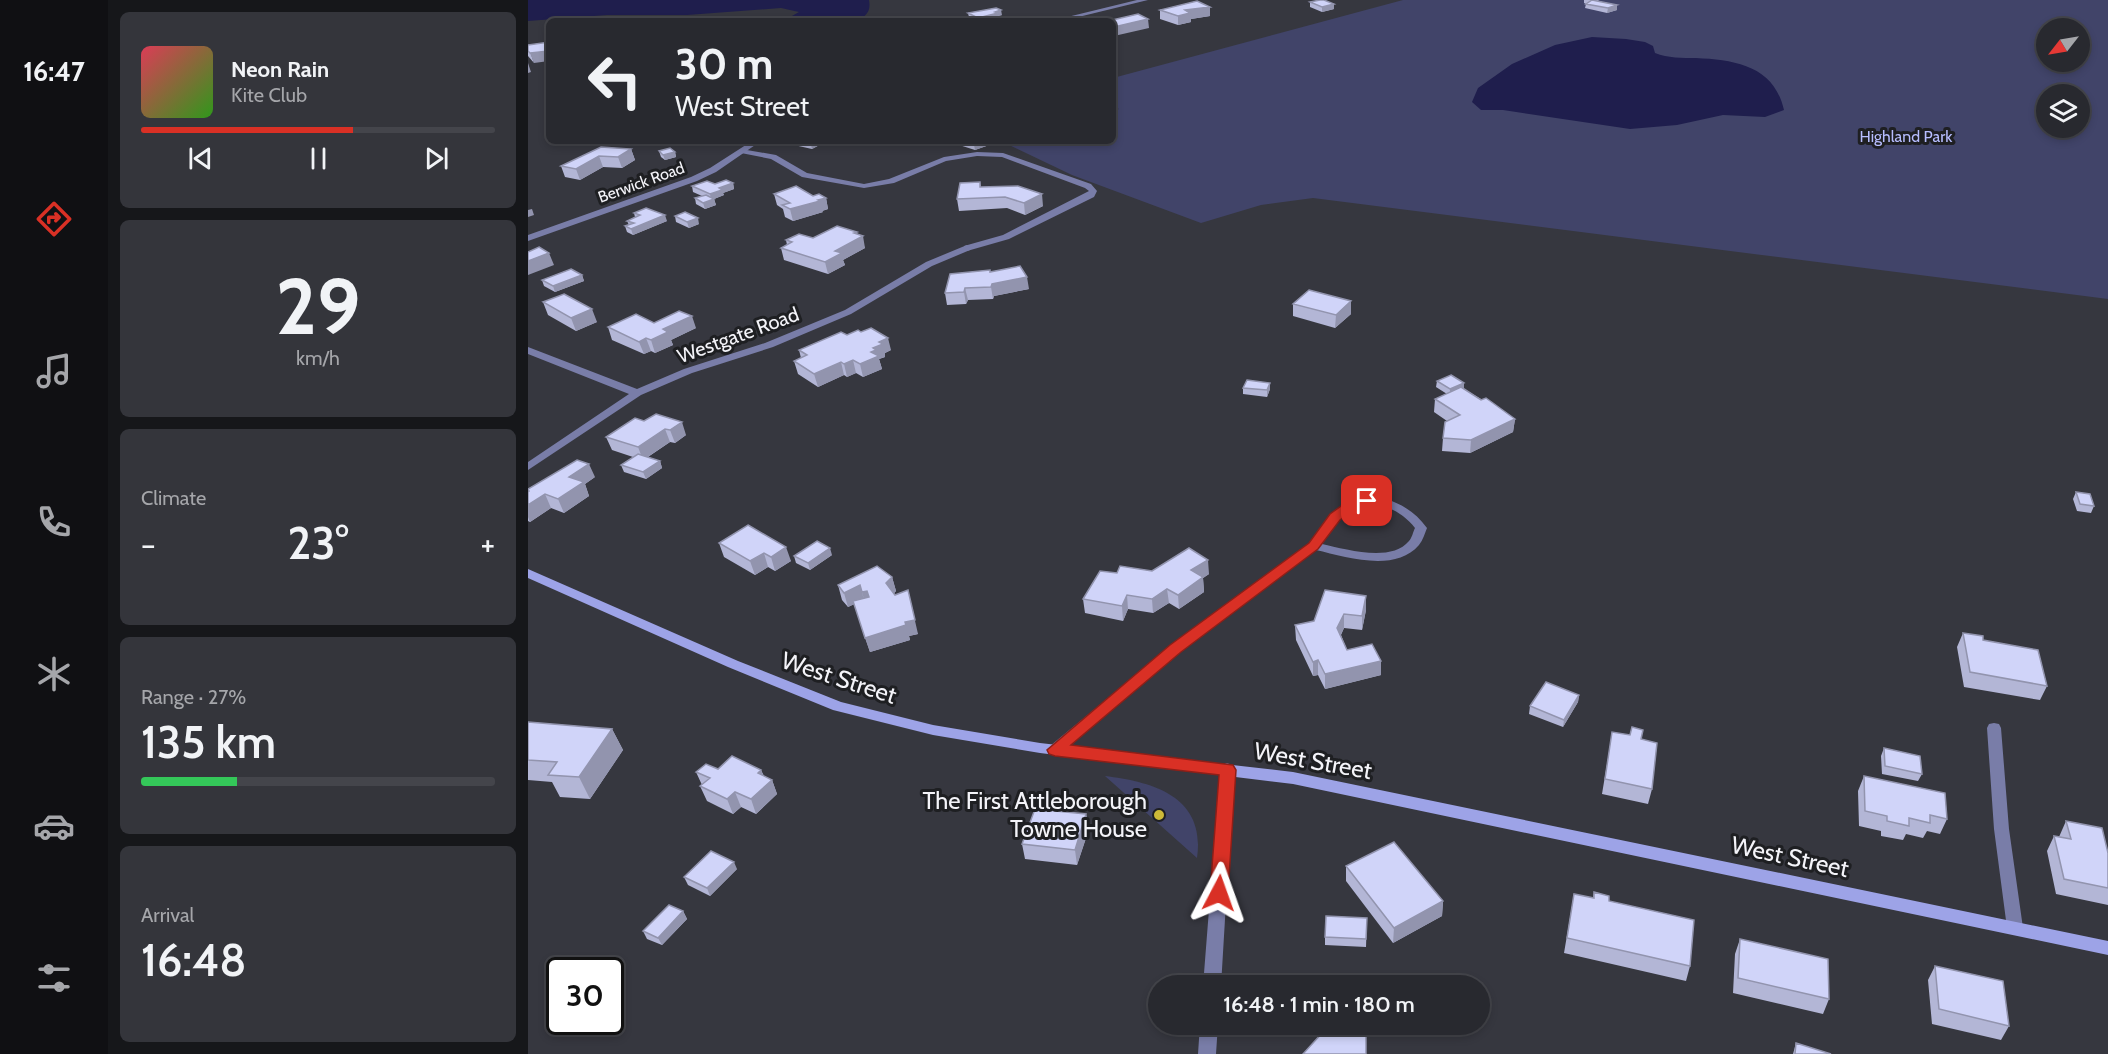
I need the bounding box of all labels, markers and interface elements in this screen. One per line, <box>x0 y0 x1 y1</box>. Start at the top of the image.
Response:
north arrow <box>2036 18 2090 72</box>
map controls <box>2036 18 2090 138</box>
text: 30 m <box>675 38 773 90</box>
icon: left <box>576 42 654 120</box>
text: 16:47 <box>23 55 85 88</box>
text: Neon Rain <box>231 56 329 83</box>
text: Kite Club <box>231 83 307 107</box>
button: layers <box>2036 84 2090 138</box>
text: West Street <box>675 90 809 123</box>
park label: Highland Park <box>1860 127 1953 146</box>
icon: previous <box>184 142 217 175</box>
icon: pause <box>302 142 335 175</box>
icon: next <box>420 142 453 175</box>
street label: Berwick Road <box>595 158 687 207</box>
icon: directions <box>33 198 75 240</box>
text: 29 <box>275 259 361 354</box>
street label: Westgate Road <box>674 302 802 368</box>
text: km/h <box>296 346 340 370</box>
icon: music <box>33 350 75 392</box>
pin <box>1341 475 1392 526</box>
icon: arrive <box>1350 484 1383 517</box>
text: Climate <box>141 486 206 510</box>
icon: phone <box>33 501 75 543</box>
text: 23° <box>287 516 349 570</box>
text: − <box>141 524 156 564</box>
text: + <box>480 524 495 564</box>
street label: West Street <box>778 645 900 710</box>
icon: climate <box>33 653 75 695</box>
text: Range · 27% <box>141 685 246 709</box>
text: 135 km <box>141 715 276 769</box>
street label: West Street <box>1252 736 1374 785</box>
place label: The First Attleborough Towne House <box>923 786 1147 843</box>
icon: car <box>33 805 75 847</box>
marker: The First Attleborough Towne House <box>1152 808 1166 822</box>
street label: West Street <box>1729 830 1851 883</box>
position arrow <box>1187 861 1251 925</box>
text: Arrival <box>141 903 194 927</box>
text: 16:48 <box>141 933 247 987</box>
icon: filters <box>33 957 75 999</box>
speed limit sign: 30 <box>546 957 624 1035</box>
text: 16:48 · 1 min · 180 m <box>1223 991 1415 1018</box>

